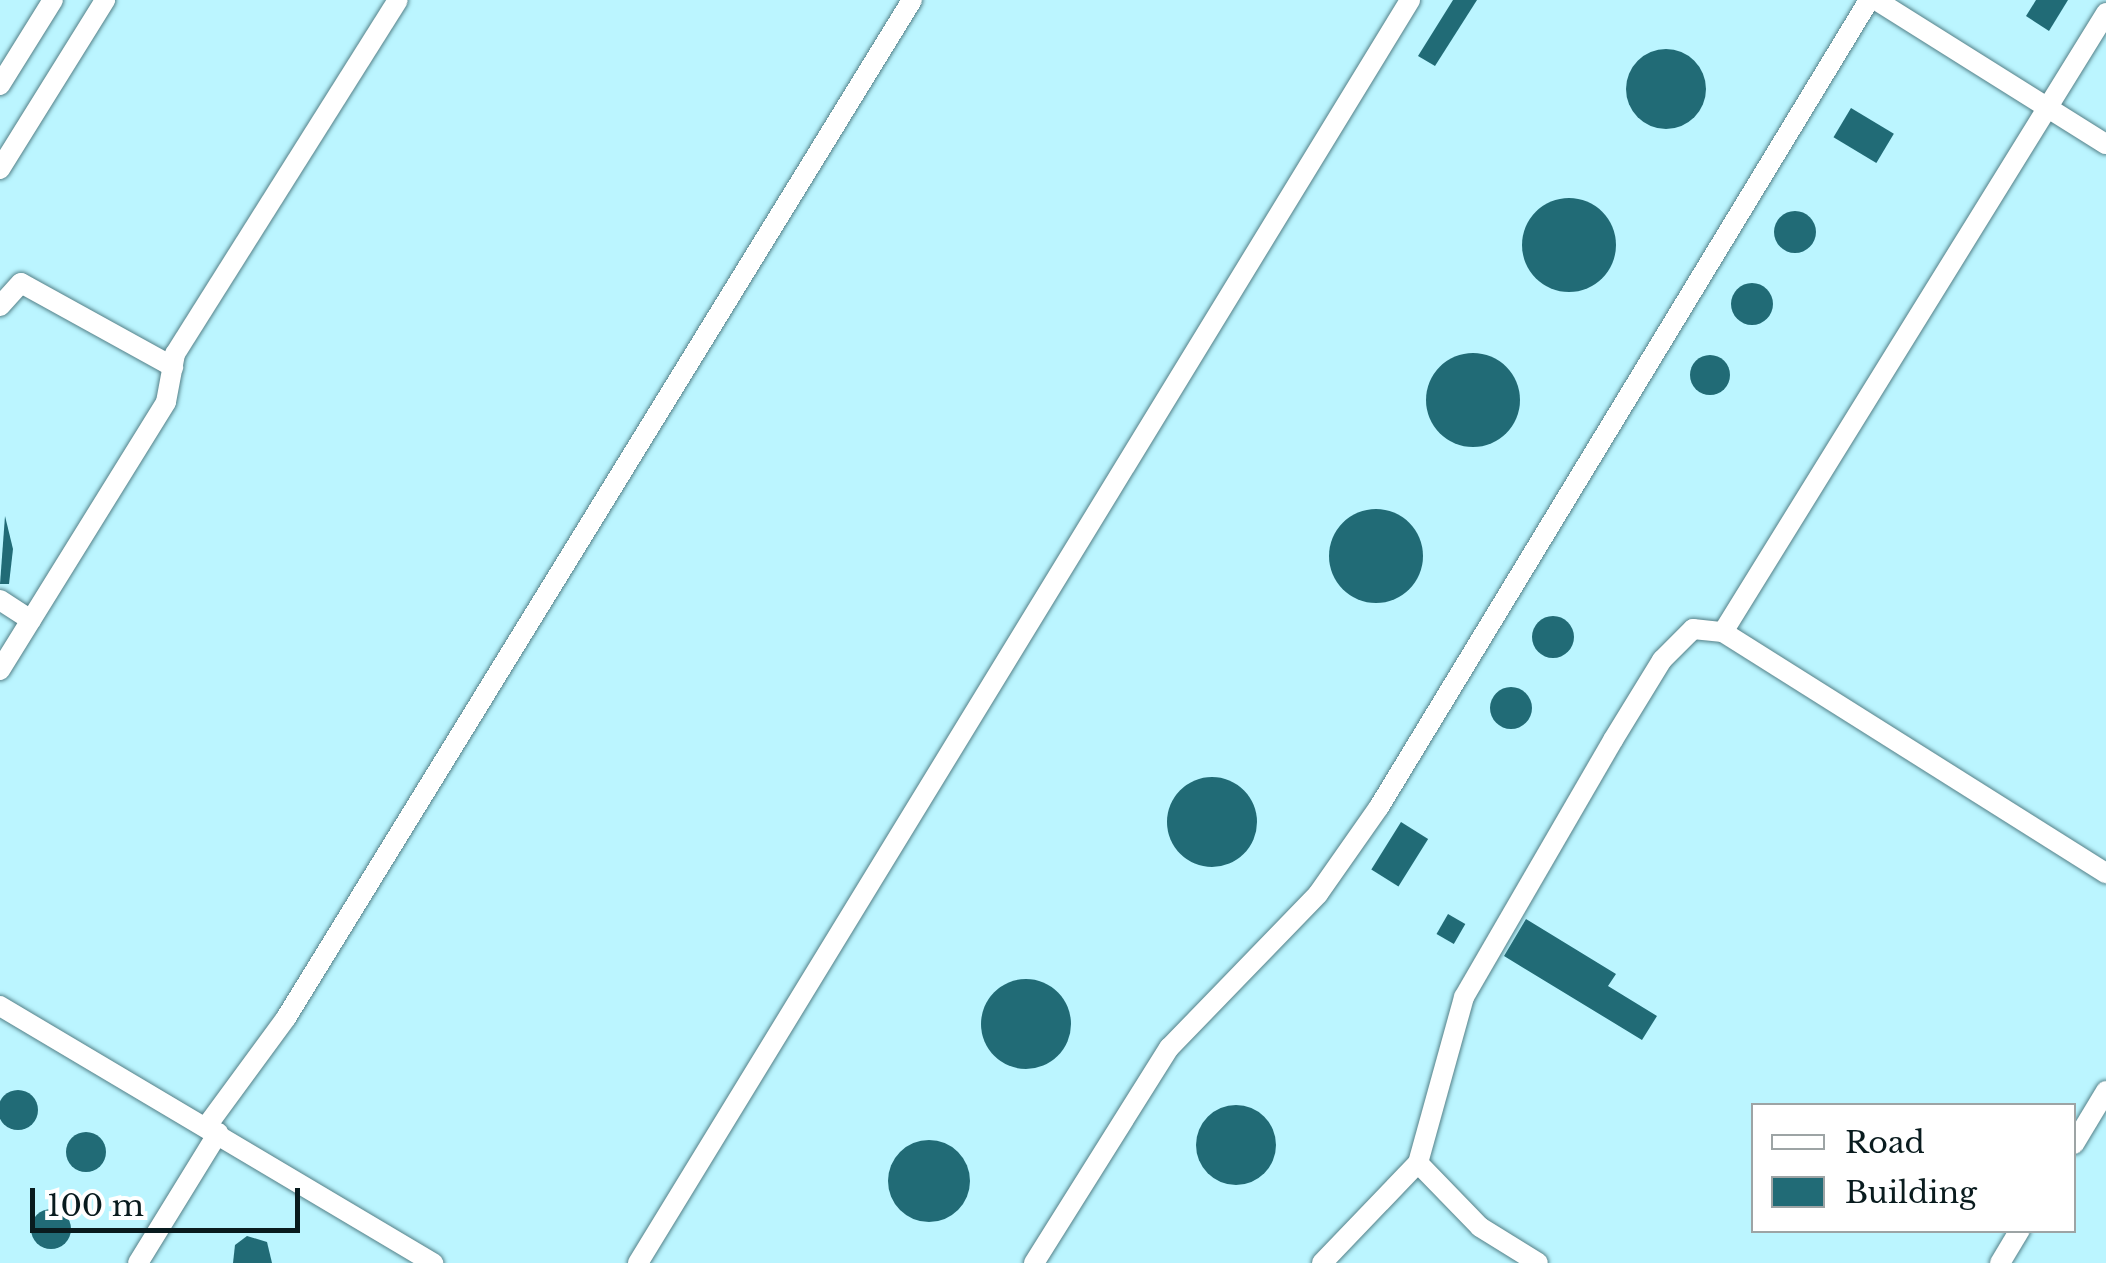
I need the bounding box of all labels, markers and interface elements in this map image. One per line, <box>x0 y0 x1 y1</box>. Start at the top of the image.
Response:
legend <box>1751 1103 2076 1233</box>
text: Road <box>1845 1124 1925 1161</box>
scale bar <box>35 1168 305 1230</box>
text: Building <box>1845 1174 1977 1211</box>
text: 100 m <box>47 1187 144 1224</box>

